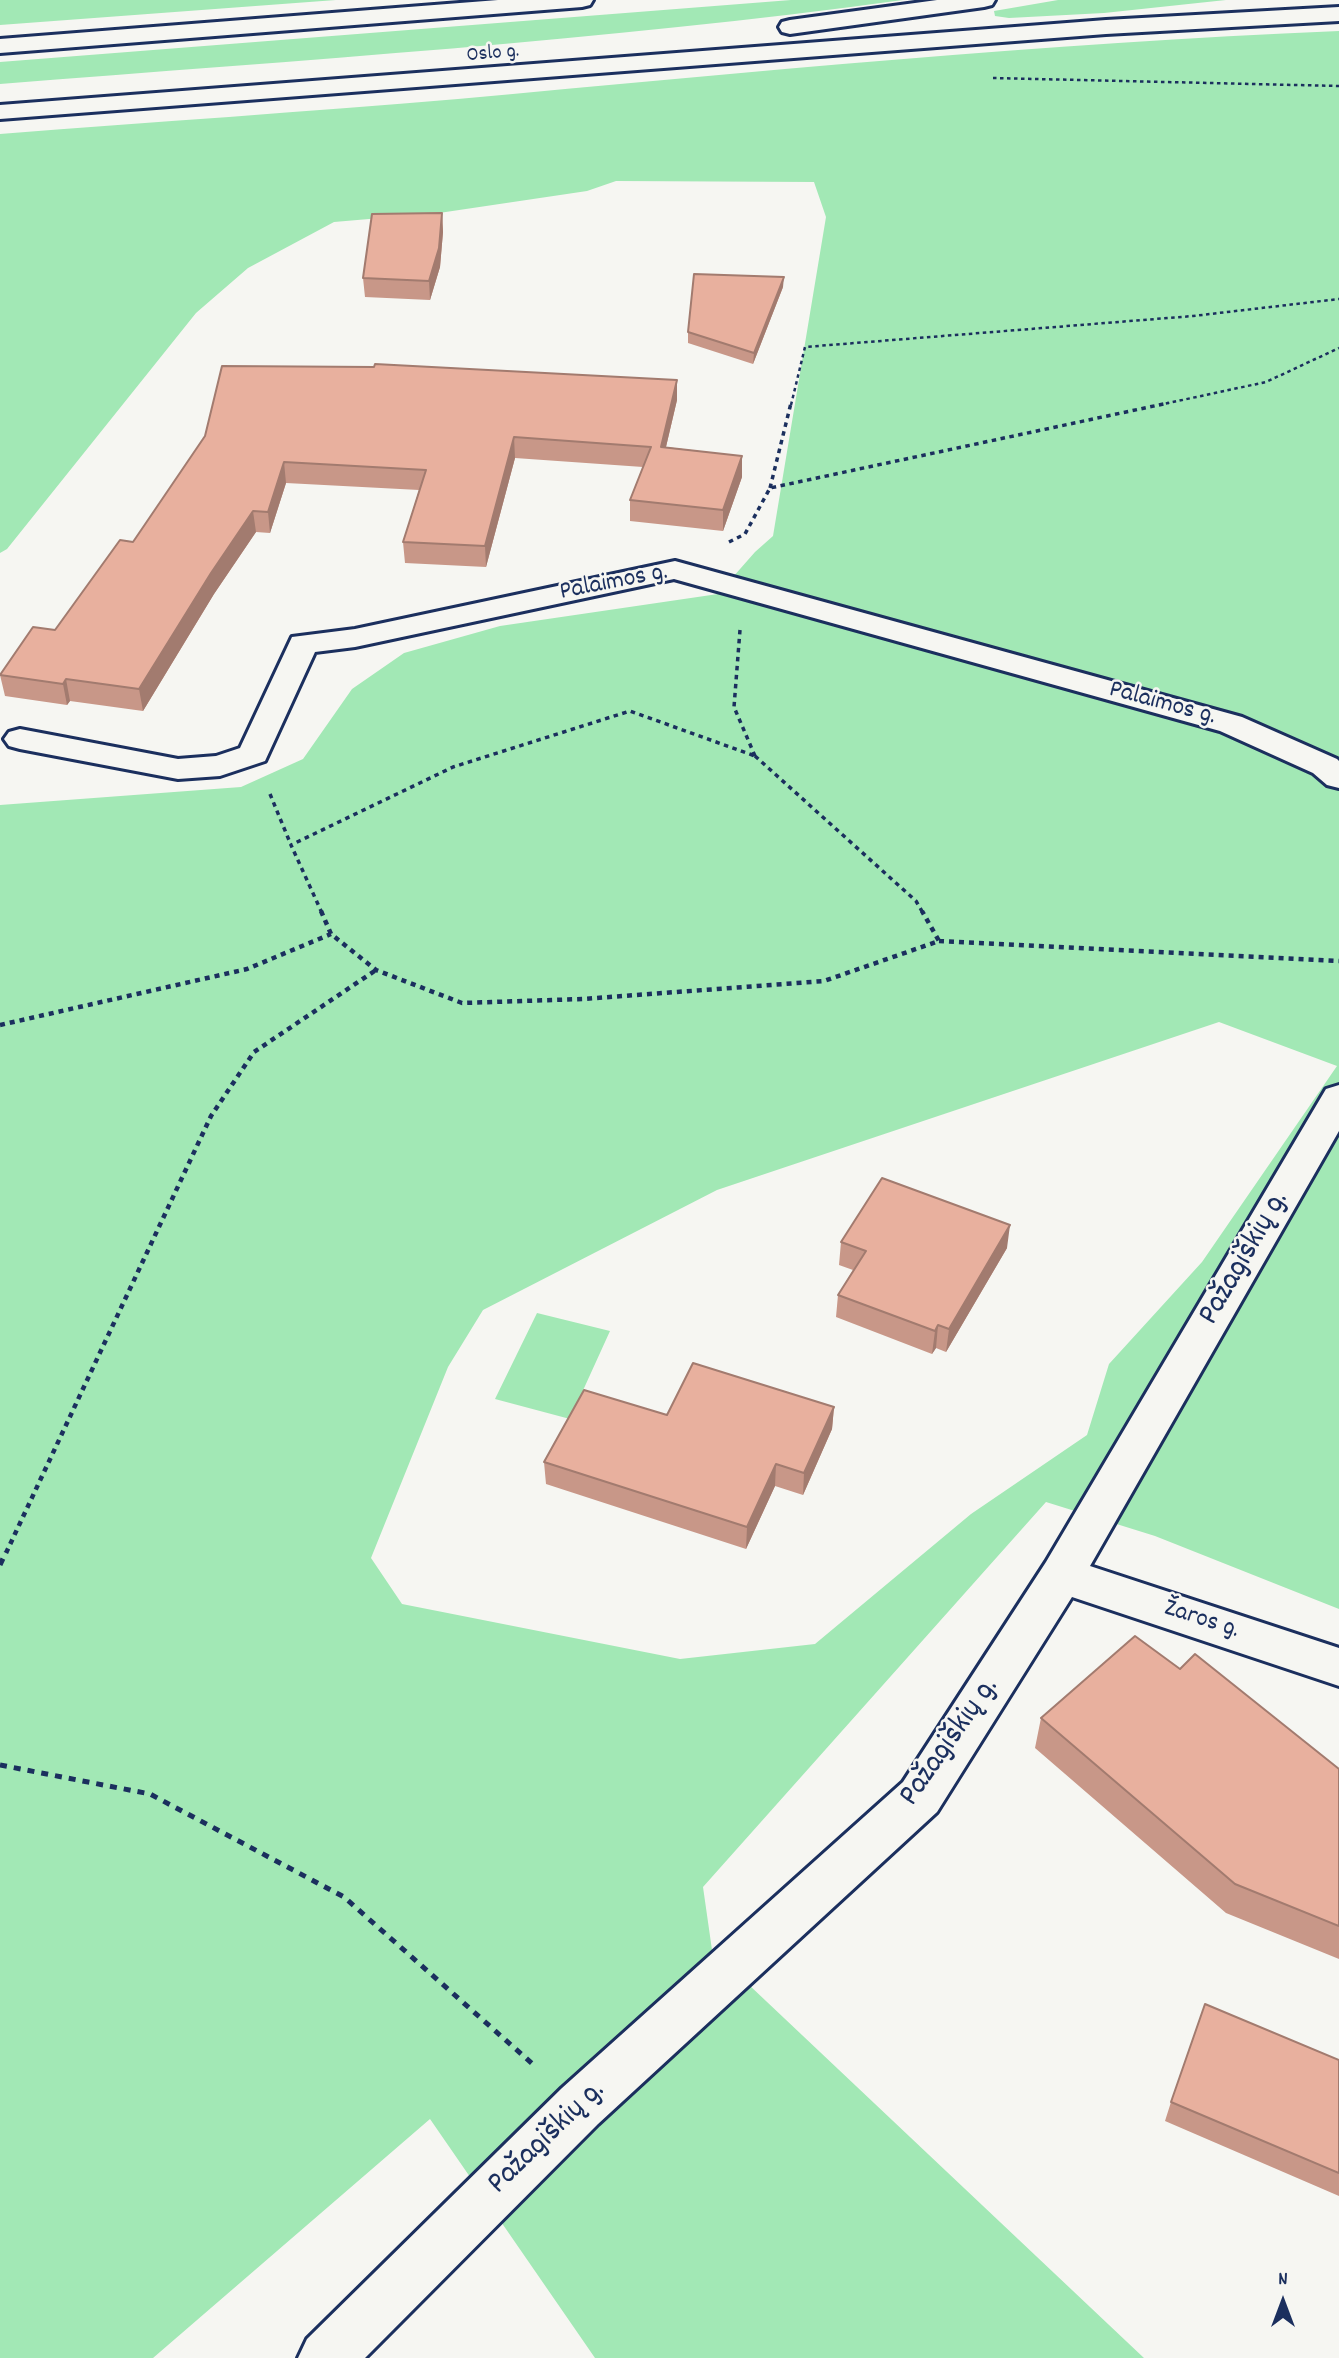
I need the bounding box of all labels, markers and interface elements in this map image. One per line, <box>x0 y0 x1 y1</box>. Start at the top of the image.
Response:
street label: Oslo g. <box>466 40 520 70</box>
street label: Palaimos g. <box>557 558 671 610</box>
street label: Palaimos g. <box>1105 676 1219 734</box>
street label: Pažagiškių g. <box>1192 1185 1300 1333</box>
street label: Žaros g. <box>1159 1594 1243 1648</box>
street label: Pažagiškių g. <box>893 1671 1009 1815</box>
street label: Pažagiškių g. <box>481 2074 615 2204</box>
north arrow <box>1248 2267 1318 2337</box>
text: N <box>1278 2267 1288 2294</box>

